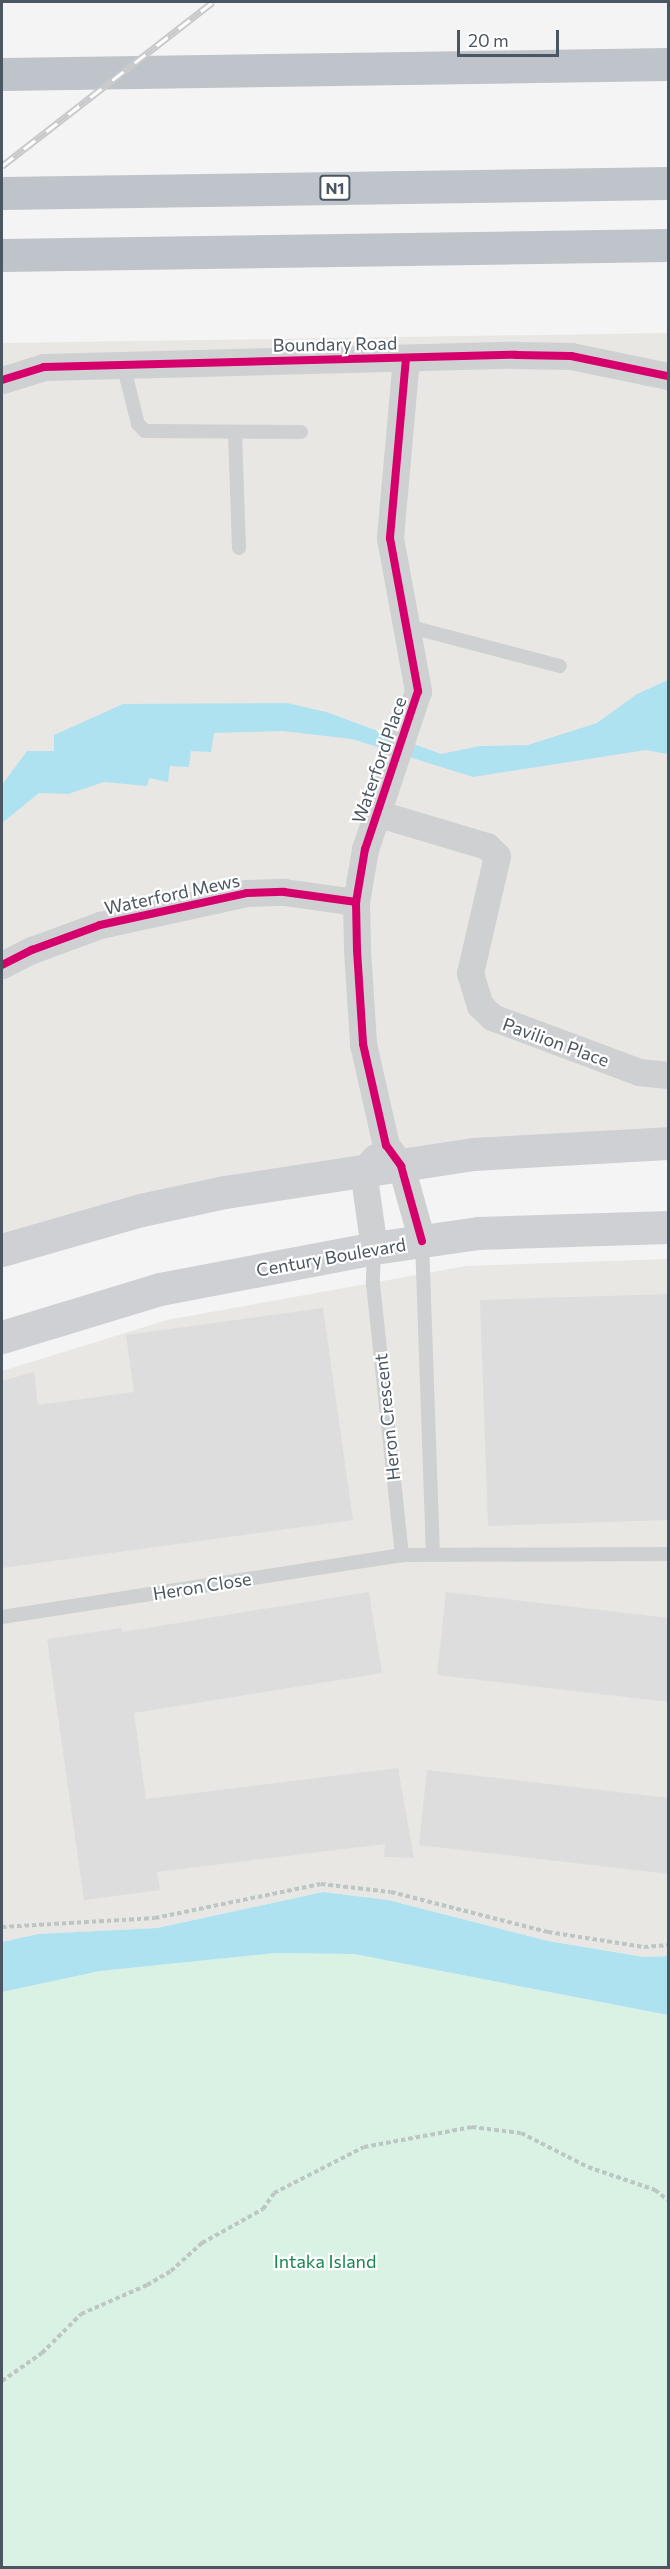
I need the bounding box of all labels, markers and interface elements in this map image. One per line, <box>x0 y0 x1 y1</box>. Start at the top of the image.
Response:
scale bar <box>460 18 562 56</box>
text: 20 m <box>468 29 509 51</box>
road number: N1 <box>318 175 352 201</box>
street label: Boundary Road <box>273 332 397 356</box>
street label: Waterford Place <box>347 694 411 826</box>
street label: Waterford Mews <box>102 869 242 919</box>
street label: Pavilion Place <box>500 1013 612 1071</box>
street label: Century Boulevard <box>255 1233 407 1281</box>
street label: Heron Crescent <box>370 1353 404 1481</box>
street label: Heron Close <box>151 1568 253 1604</box>
park label: Intaka Island <box>274 2250 376 2272</box>

